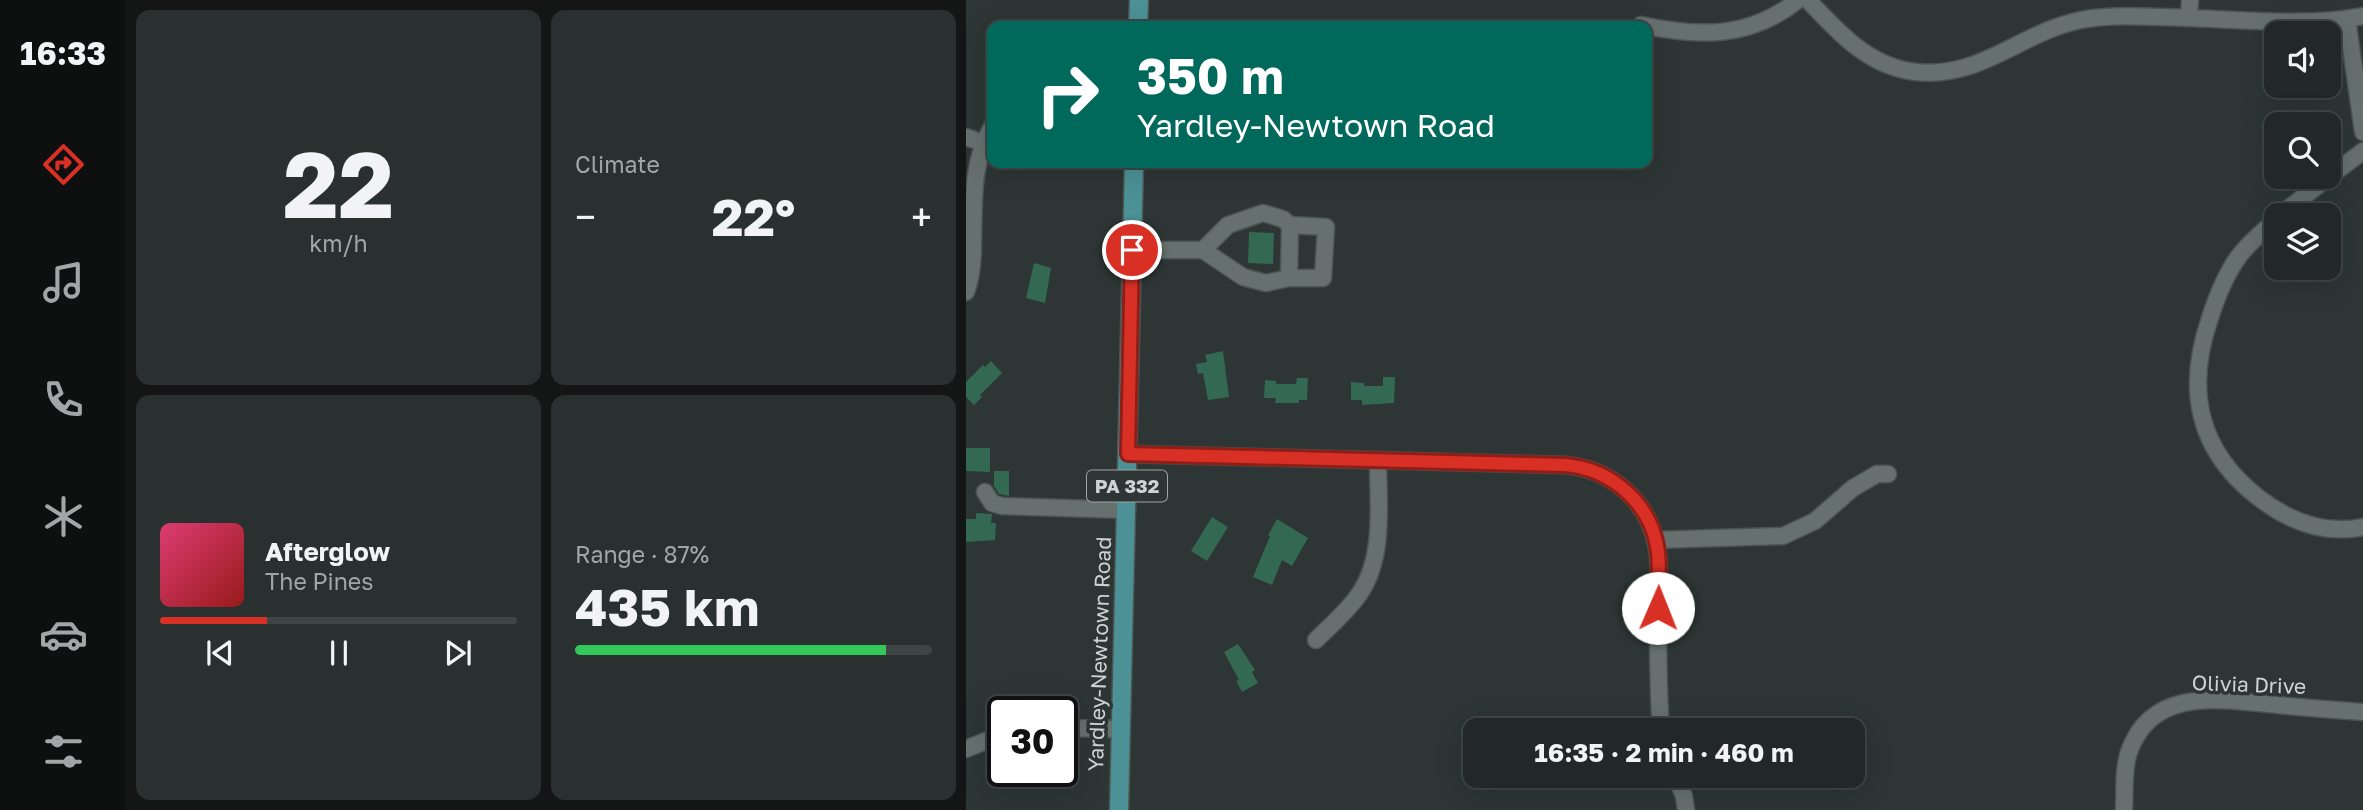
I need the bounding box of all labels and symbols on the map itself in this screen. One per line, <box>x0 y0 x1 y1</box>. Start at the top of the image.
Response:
pin <box>1102 220 1162 280</box>
road number: PA 332 <box>1087 471 1167 502</box>
street label: Yardley-Newtown Road <box>1082 536 1116 772</box>
position arrow <box>1621 571 1695 645</box>
street label: Olivia Drive <box>2191 669 2307 699</box>
speed limit sign: 30 <box>987 696 1078 787</box>

